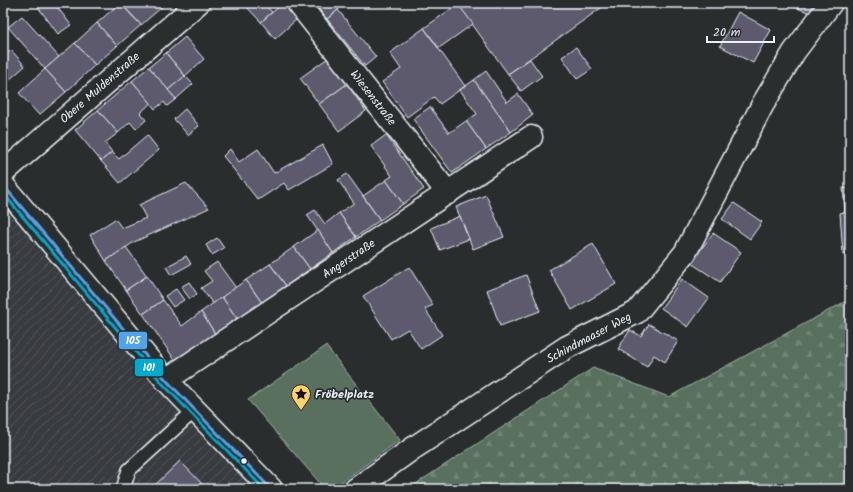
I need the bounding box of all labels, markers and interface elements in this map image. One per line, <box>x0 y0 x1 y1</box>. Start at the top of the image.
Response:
scale bar <box>707 18 774 44</box>
text: 20 m <box>713 23 741 42</box>
street label: Obere Muldenstraße <box>56 47 145 128</box>
street label: Wiesenstraße <box>345 66 401 130</box>
street label: Angerstraße <box>319 234 380 284</box>
street label: Schindmaaser Weg <box>543 307 635 368</box>
line badge: 105 <box>118 331 148 350</box>
text: 105 <box>126 332 142 350</box>
line badge: 101 <box>134 358 164 377</box>
text: 101 <box>143 359 156 377</box>
place icon: Fröbelplatz <box>290 383 312 411</box>
place label: Fröbelplatz <box>315 385 374 404</box>
unlabelled marker <box>239 456 249 466</box>

